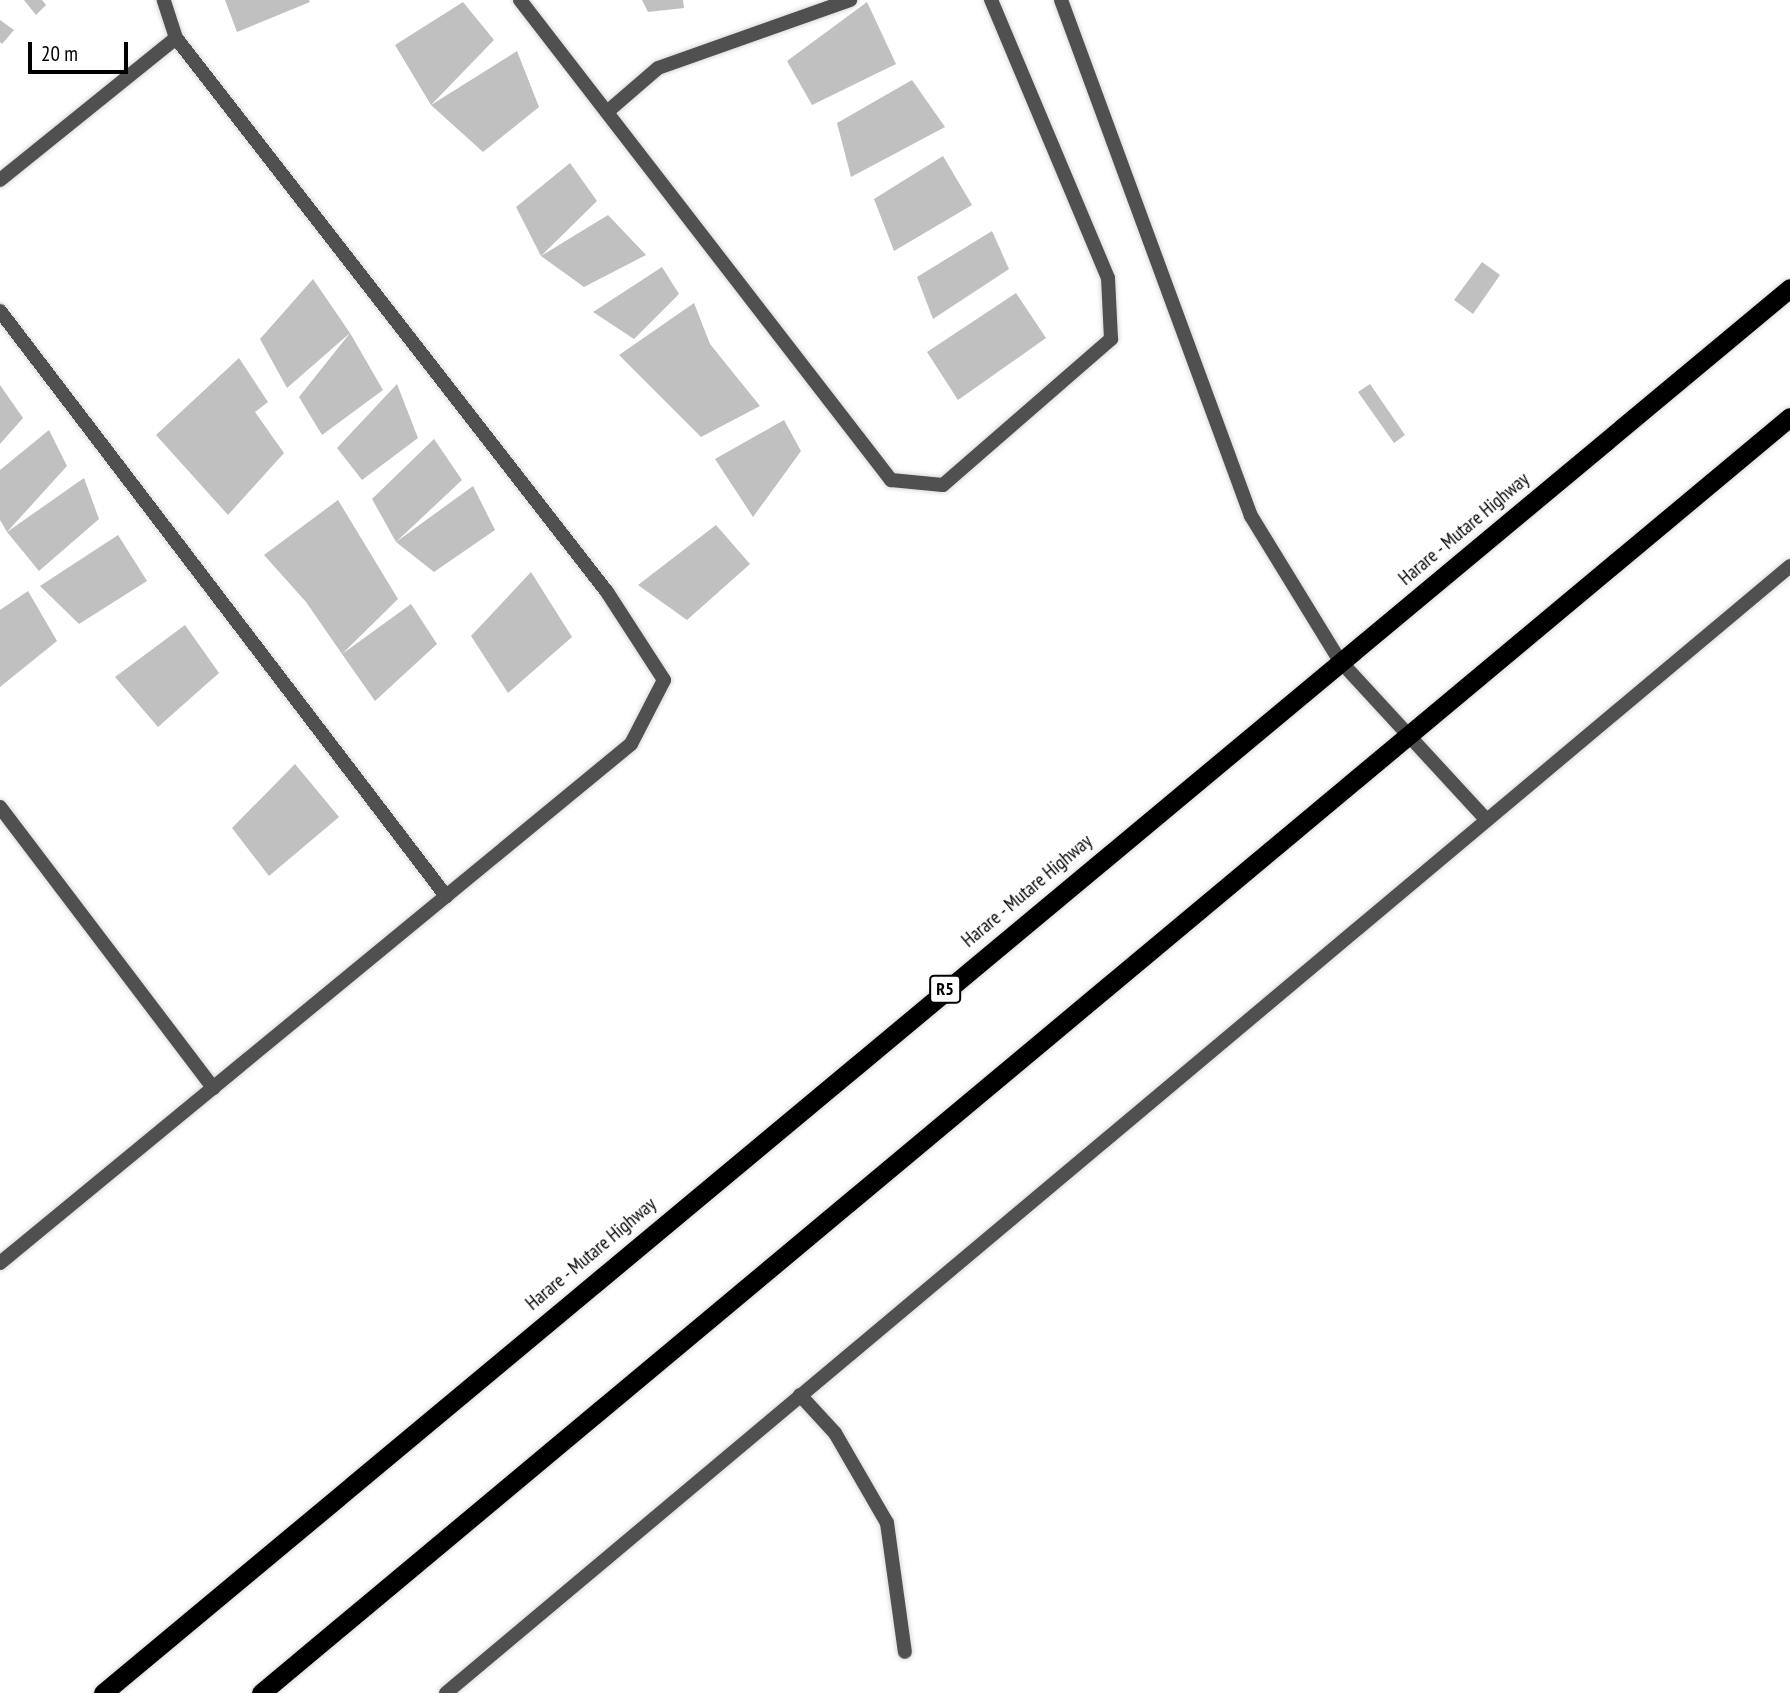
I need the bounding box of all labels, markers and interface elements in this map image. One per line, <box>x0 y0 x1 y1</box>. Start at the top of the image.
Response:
scale bar <box>32 28 131 72</box>
text: 20 m <box>41 40 78 67</box>
street label: Harare - Mutare Highway <box>1394 467 1534 591</box>
street label: Harare - Mutare Highway <box>957 829 1097 953</box>
road number: R5 <box>928 974 962 1004</box>
street label: Harare - Mutare Highway <box>521 1192 661 1316</box>

